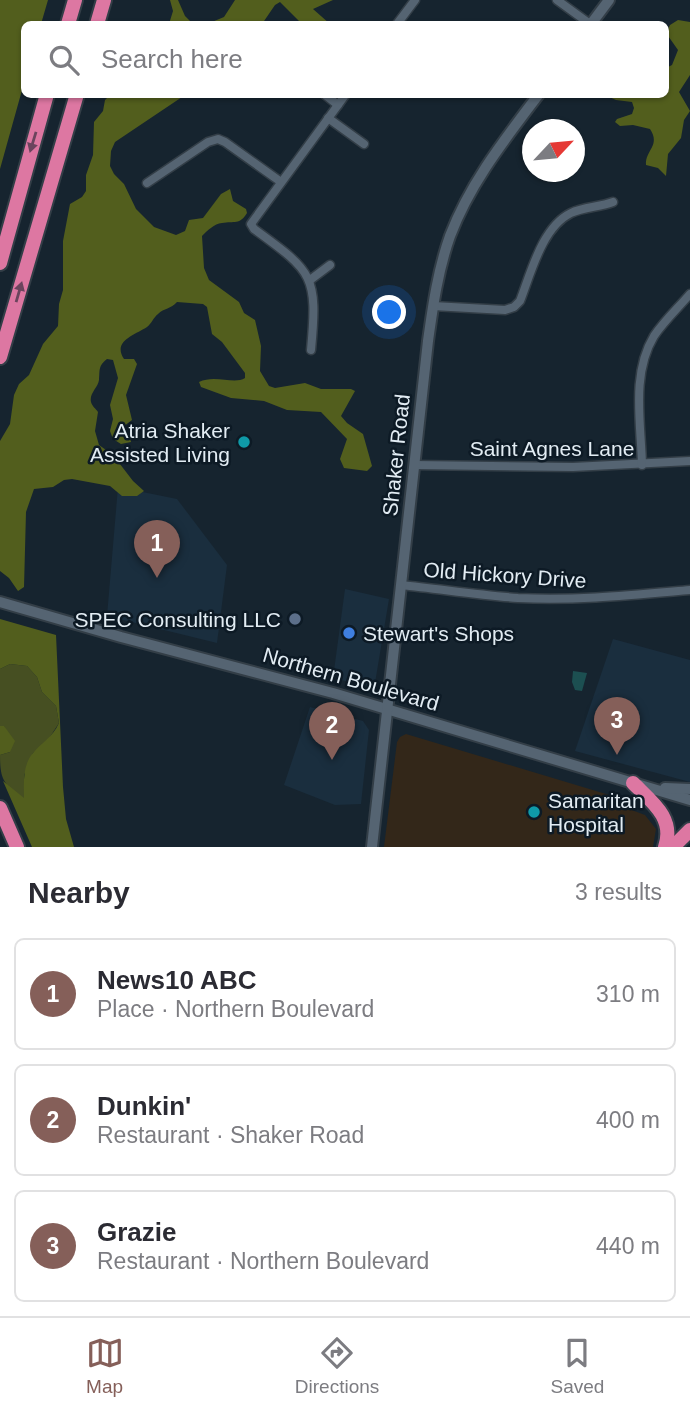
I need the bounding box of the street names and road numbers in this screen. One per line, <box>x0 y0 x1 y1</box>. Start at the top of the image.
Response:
street label: Shaker Road <box>378 393 414 517</box>
street label: Saint Agnes Lane <box>470 437 634 460</box>
street label: Old Hickory Drive <box>423 558 587 592</box>
street label: Northern Boulevard <box>260 643 442 715</box>

